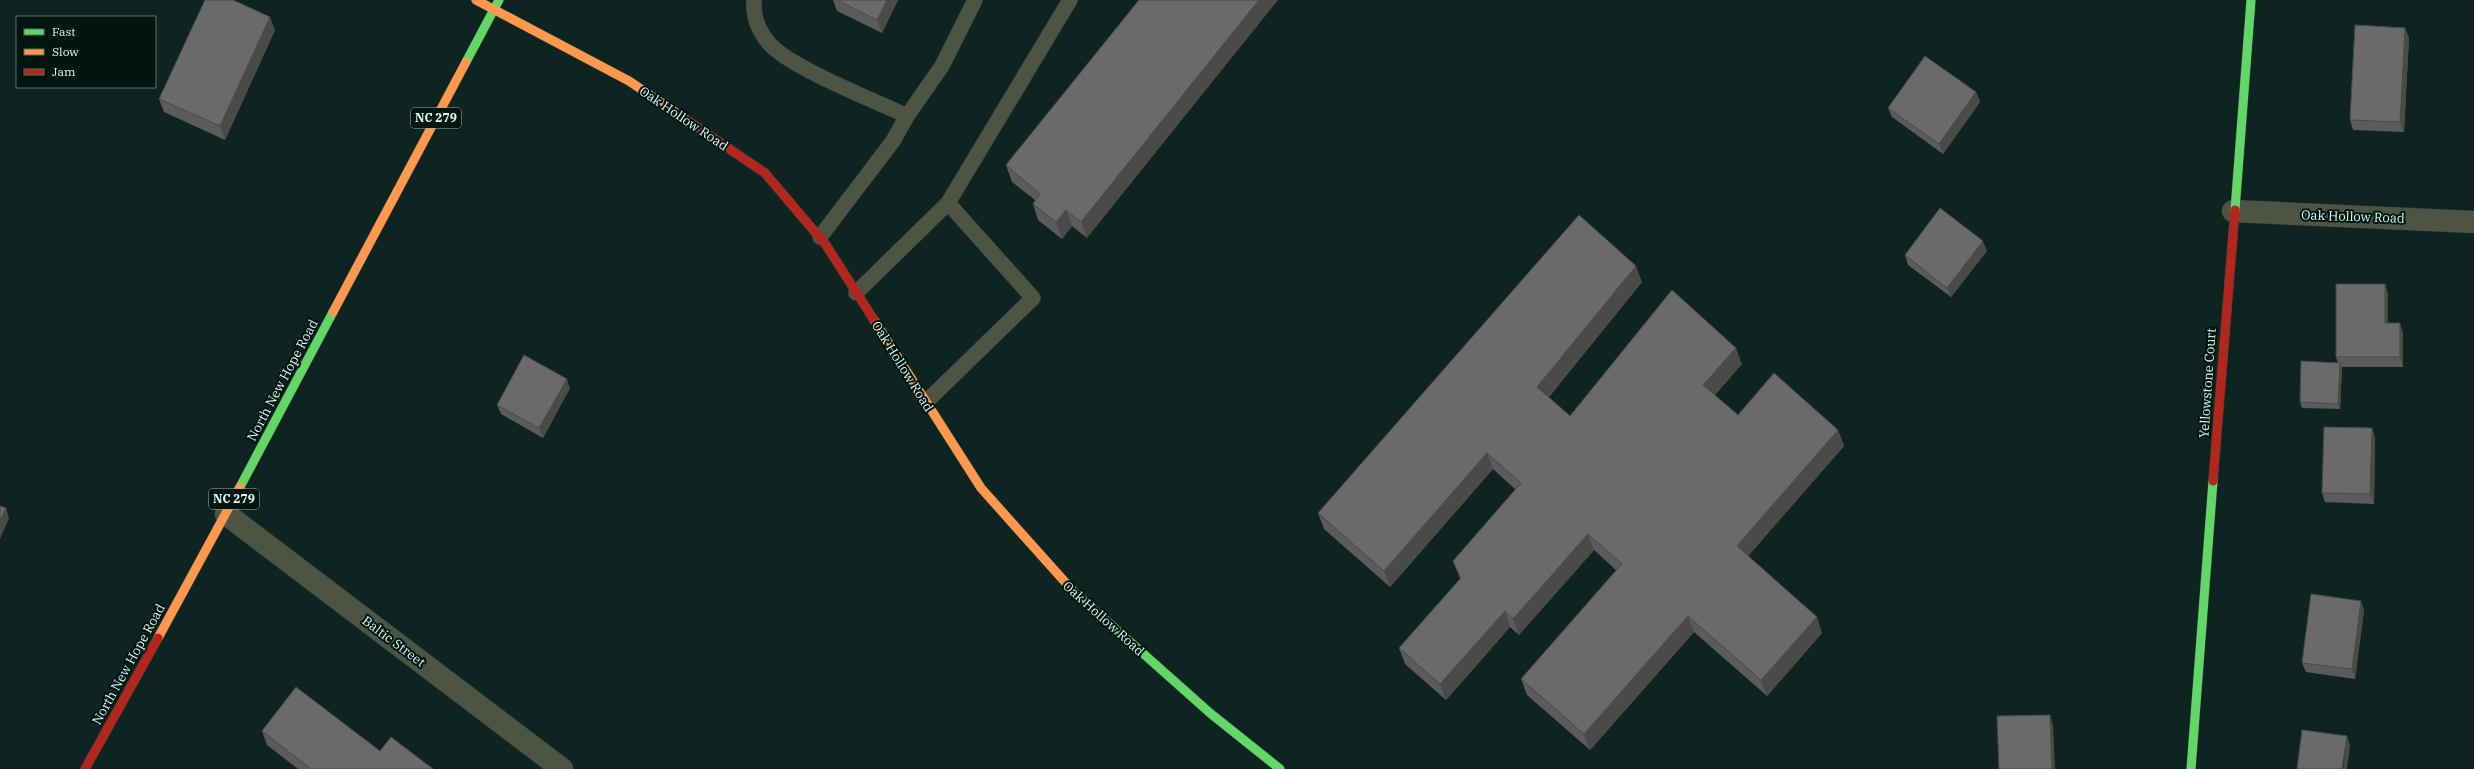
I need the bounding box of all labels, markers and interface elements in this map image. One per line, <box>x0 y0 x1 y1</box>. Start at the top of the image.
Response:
legend <box>16 16 156 88</box>
text: Fast <box>52 24 76 39</box>
text: Slow <box>52 44 79 59</box>
text: Jam <box>52 64 76 79</box>
street label: Oak Hollow Road <box>636 82 732 155</box>
road number: NC 279 <box>411 108 461 128</box>
street label: Oak Hollow Road <box>2301 206 2405 227</box>
street label: North New Hope Road <box>243 316 322 444</box>
street label: Oak Hollow Road <box>868 318 937 415</box>
street label: Yellowstone Court <box>2195 327 2220 439</box>
road number: NC 279 <box>209 489 259 509</box>
street label: Oak Hollow Road <box>1059 577 1148 659</box>
street label: North New Hope Road <box>88 601 169 728</box>
street label: Baltic Street <box>359 612 429 671</box>

